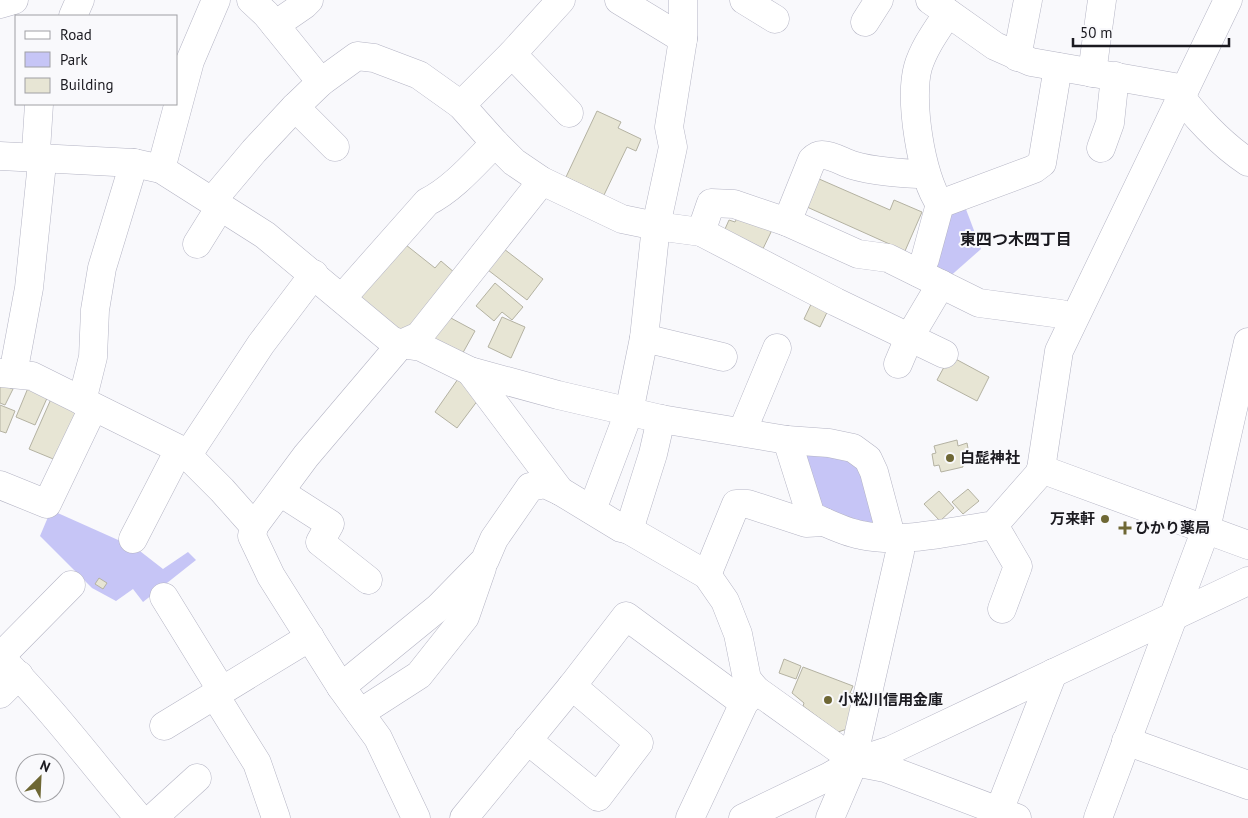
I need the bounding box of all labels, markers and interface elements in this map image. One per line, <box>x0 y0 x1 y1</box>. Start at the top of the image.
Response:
legend <box>15 15 178 105</box>
scale bar <box>1073 15 1229 47</box>
text: 50 m <box>1080 23 1113 42</box>
text: Road <box>60 25 92 44</box>
text: Park <box>60 50 88 69</box>
text: Building <box>60 75 114 94</box>
district label: 東四つ木四丁目 <box>960 229 1072 249</box>
place label: 白髭神社 <box>960 448 1020 467</box>
marker: 白髭神社 <box>944 452 956 464</box>
place label: 万来軒 <box>1050 509 1095 528</box>
marker: 万来軒 <box>1099 513 1111 525</box>
place label: ひかり薬局 <box>1135 518 1210 537</box>
marker: ひかり薬局 <box>1119 522 1131 534</box>
place label: 小松川信用金庫 <box>838 690 943 709</box>
marker: 小松川信用金庫 <box>822 694 834 706</box>
north arrow <box>15 753 65 803</box>
text: N <box>37 756 53 776</box>

